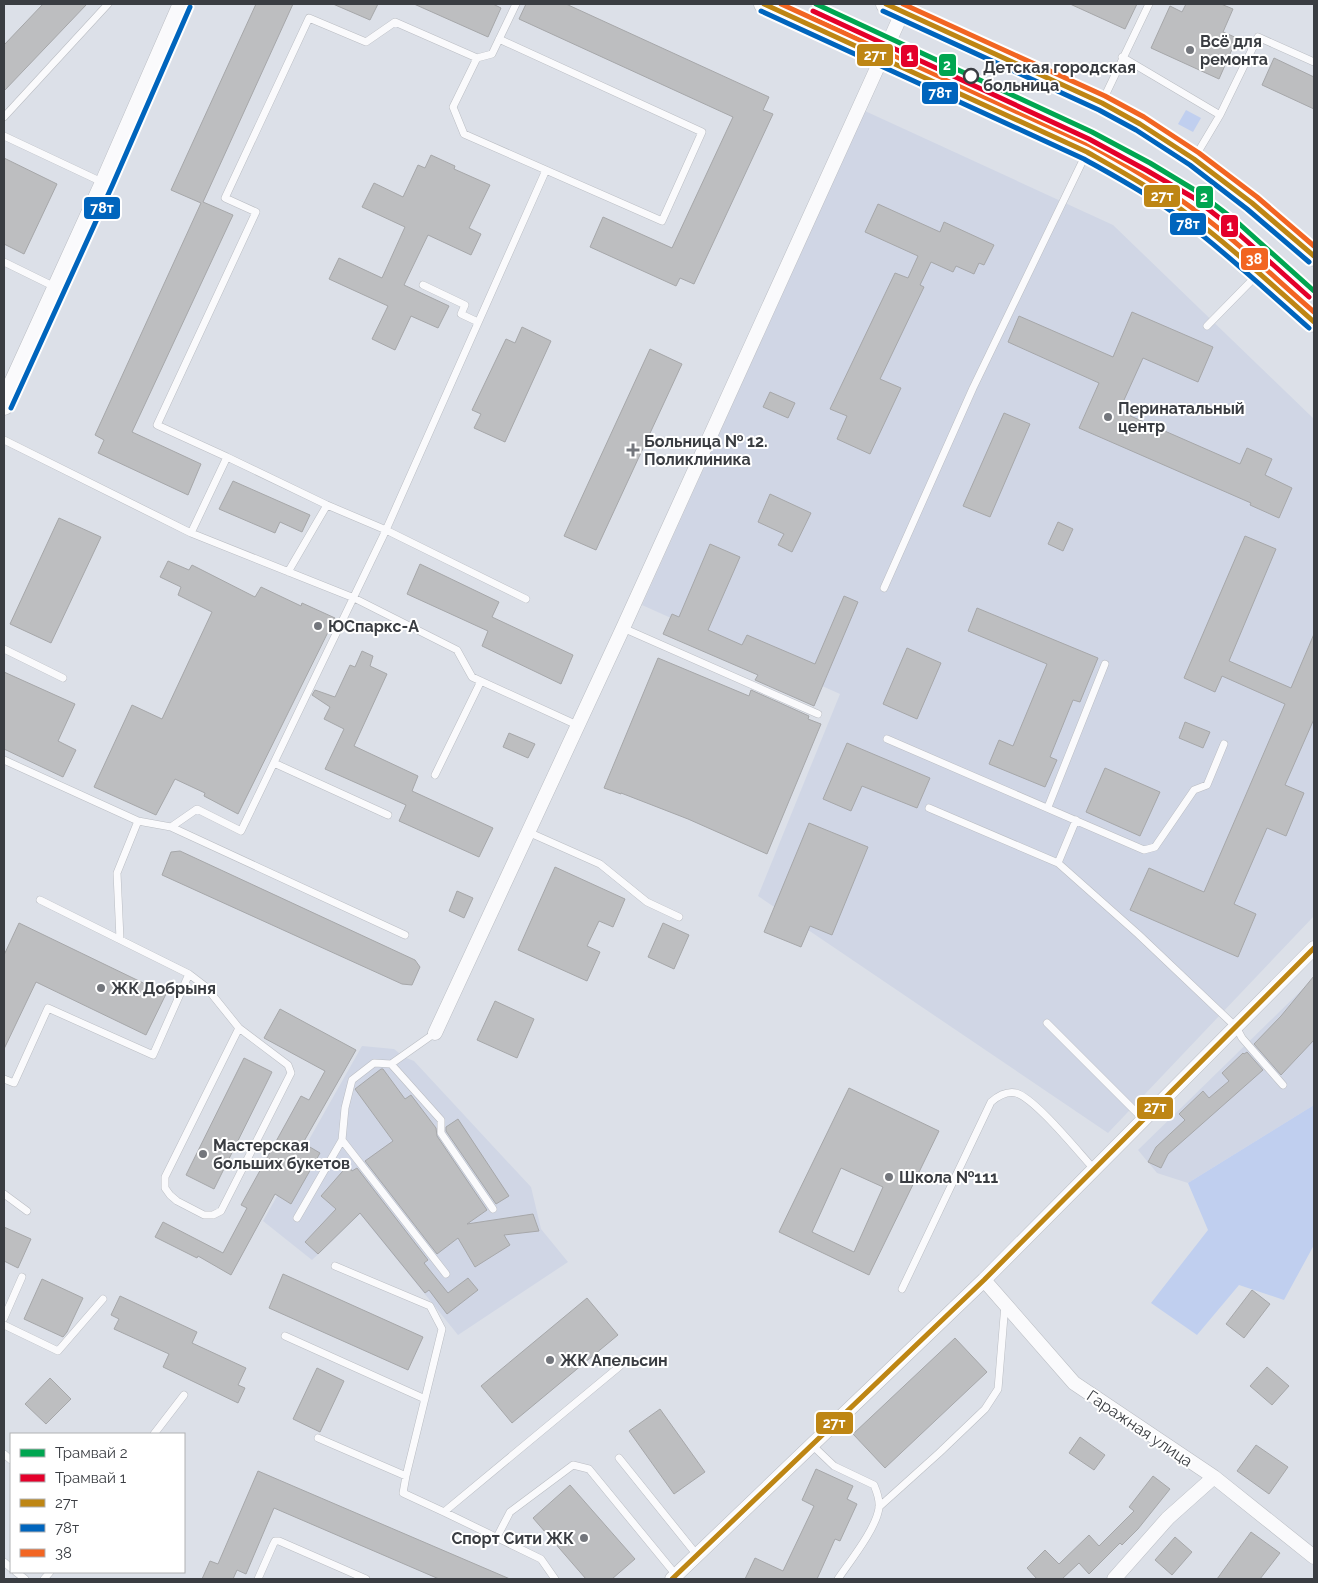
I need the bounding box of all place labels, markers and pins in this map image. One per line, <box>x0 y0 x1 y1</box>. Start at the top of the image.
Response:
place label: Всё для ремонта <box>1200 32 1268 69</box>
marker: Всё для ремонта <box>1184 44 1196 56</box>
place label: Детская городская больница <box>983 58 1136 95</box>
marker: Детская городская больница <box>963 68 979 84</box>
place label: Перинатальный центр <box>1118 399 1245 436</box>
marker: Перинатальный центр <box>1102 411 1114 423</box>
place label: Больница № 12. Поликлиника <box>644 432 768 469</box>
marker: Больница № 12. Поликлиника <box>626 443 640 457</box>
place label: ЮСпаркс-А <box>328 617 419 636</box>
marker: ЮСпаркс-А <box>312 620 324 632</box>
place label: ЖК Добрыня <box>111 979 216 998</box>
marker: ЖК Добрыня <box>95 982 107 994</box>
place label: Мастерская больших букетов <box>213 1136 350 1173</box>
marker: Мастерская больших букетов <box>197 1148 209 1160</box>
place label: Школа №111 <box>899 1168 998 1187</box>
marker: Школа №111 <box>883 1171 895 1183</box>
place label: ЖК Апельсин <box>560 1351 668 1370</box>
marker: ЖК Апельсин <box>544 1354 556 1366</box>
place label: Спорт Сити ЖК <box>451 1529 574 1548</box>
marker: Спорт Сити ЖК <box>578 1532 590 1544</box>

